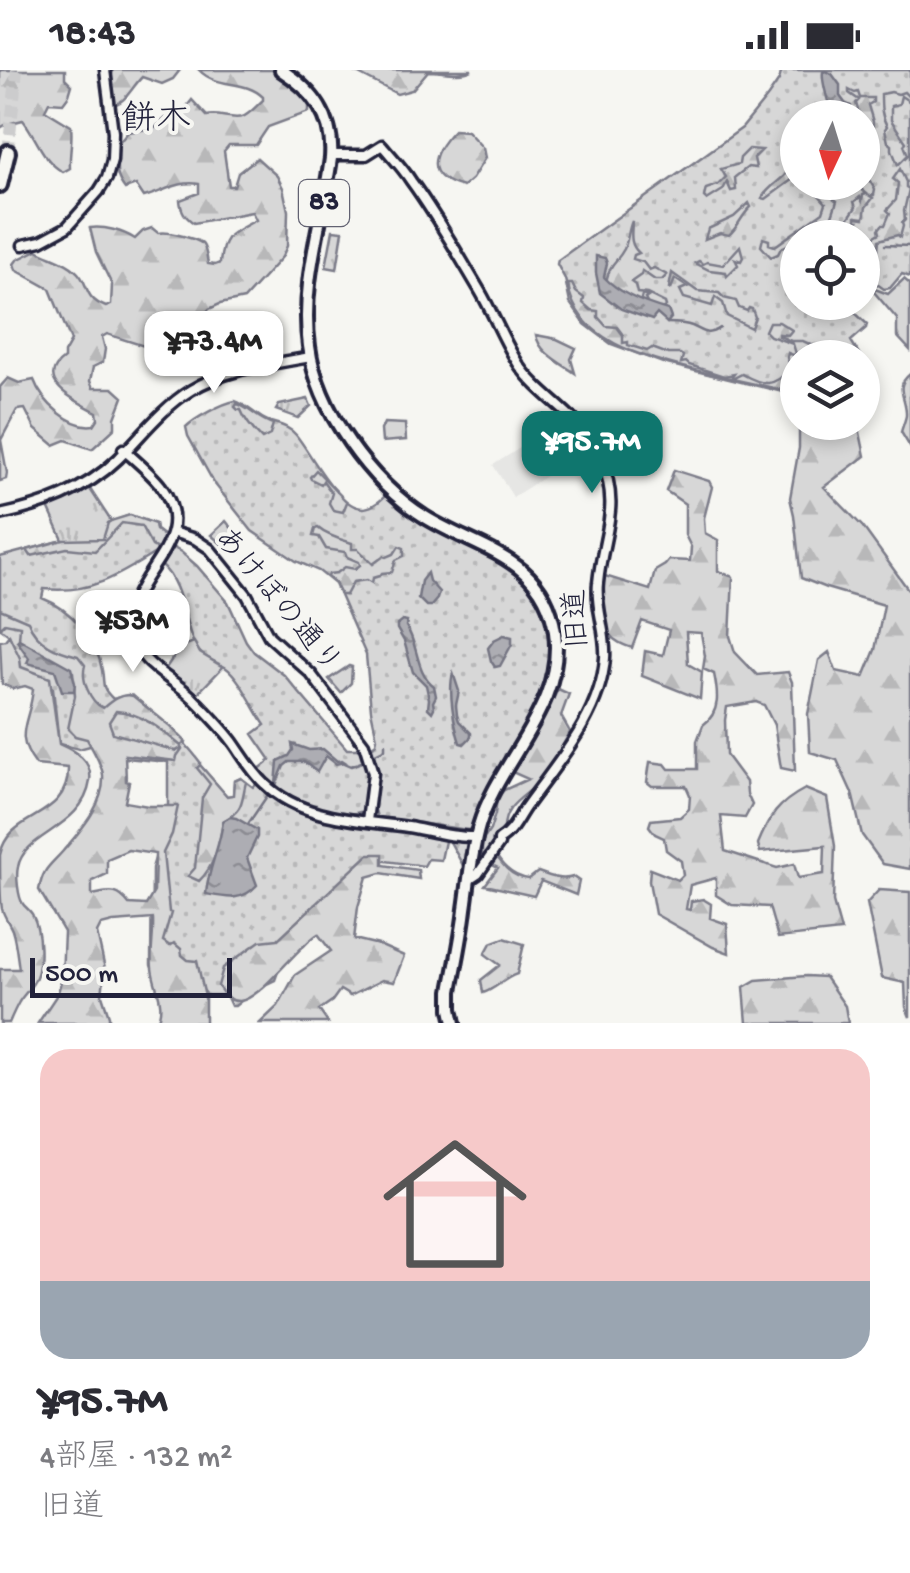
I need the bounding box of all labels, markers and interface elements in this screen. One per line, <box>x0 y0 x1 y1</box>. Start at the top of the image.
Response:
text: 18:43 <box>50 13 136 57</box>
district label: 餅木 <box>121 99 191 142</box>
north arrow <box>780 100 880 200</box>
map controls <box>780 100 880 440</box>
road number: 83 <box>299 180 349 226</box>
button: locate <box>780 220 880 320</box>
pin: ¥73.4M <box>133 311 295 396</box>
text: ¥73.4M <box>166 324 262 362</box>
button: layers <box>780 340 880 440</box>
pin: ¥95.7M <box>511 411 673 496</box>
text: ¥95.7M <box>544 424 640 462</box>
street label: あけぼの通り <box>205 521 348 682</box>
street label: 旧道 <box>558 588 599 650</box>
pin: ¥53M <box>74 590 192 675</box>
text: ¥53M <box>98 603 168 641</box>
scale bar <box>30 953 232 998</box>
text: 500 m <box>45 959 118 992</box>
icon: home <box>365 1114 545 1294</box>
text: ¥95.7M <box>40 1379 167 1428</box>
text: 4部屋 · 132 m² <box>40 1440 233 1478</box>
text: 旧道 <box>40 1490 104 1528</box>

